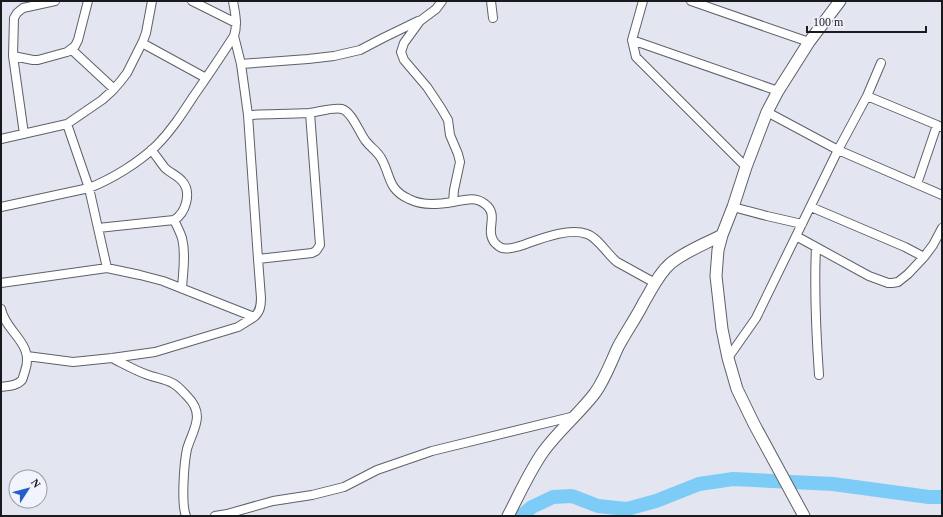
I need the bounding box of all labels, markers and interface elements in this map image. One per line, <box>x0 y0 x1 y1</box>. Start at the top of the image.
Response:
scale bar <box>807 8 926 34</box>
text: 100 m <box>813 15 844 29</box>
north arrow <box>8 469 48 509</box>
text: N <box>29 476 43 490</box>

